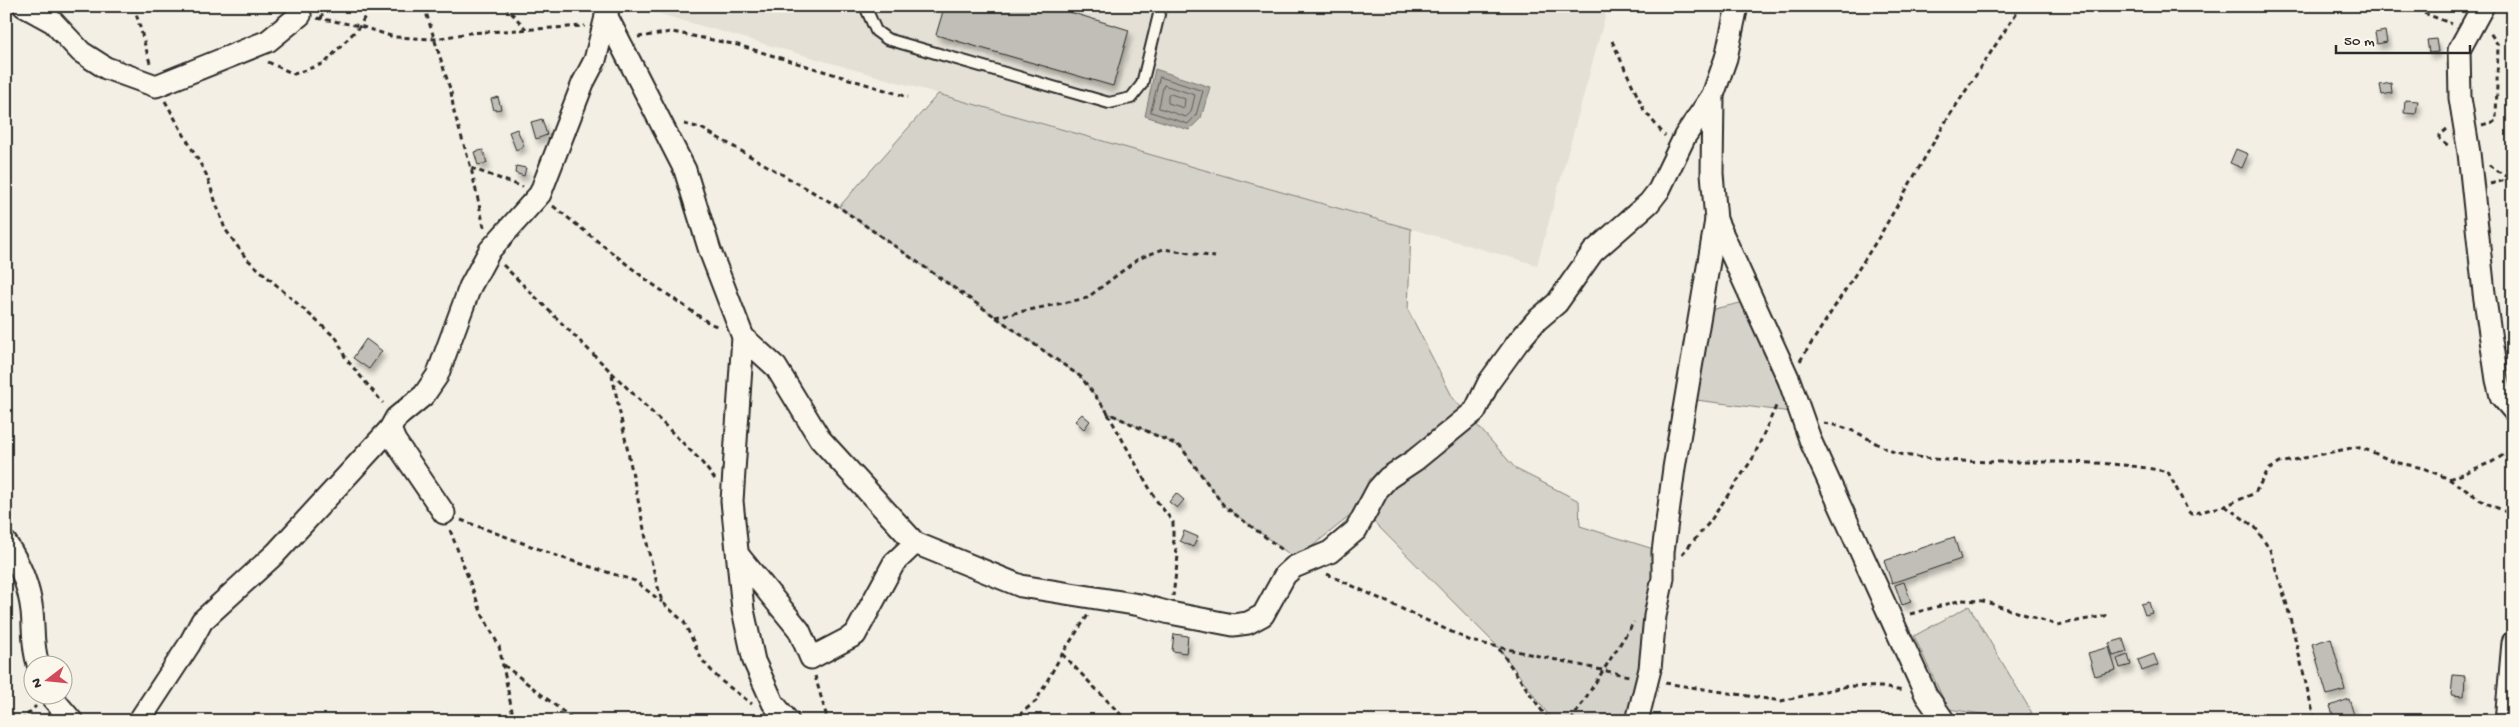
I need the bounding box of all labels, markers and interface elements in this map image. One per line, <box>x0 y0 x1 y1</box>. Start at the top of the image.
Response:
scale bar <box>2336 22 2470 54</box>
text: 50 m <box>2344 33 2375 51</box>
north arrow <box>22 654 72 704</box>
text: N <box>28 676 47 690</box>

